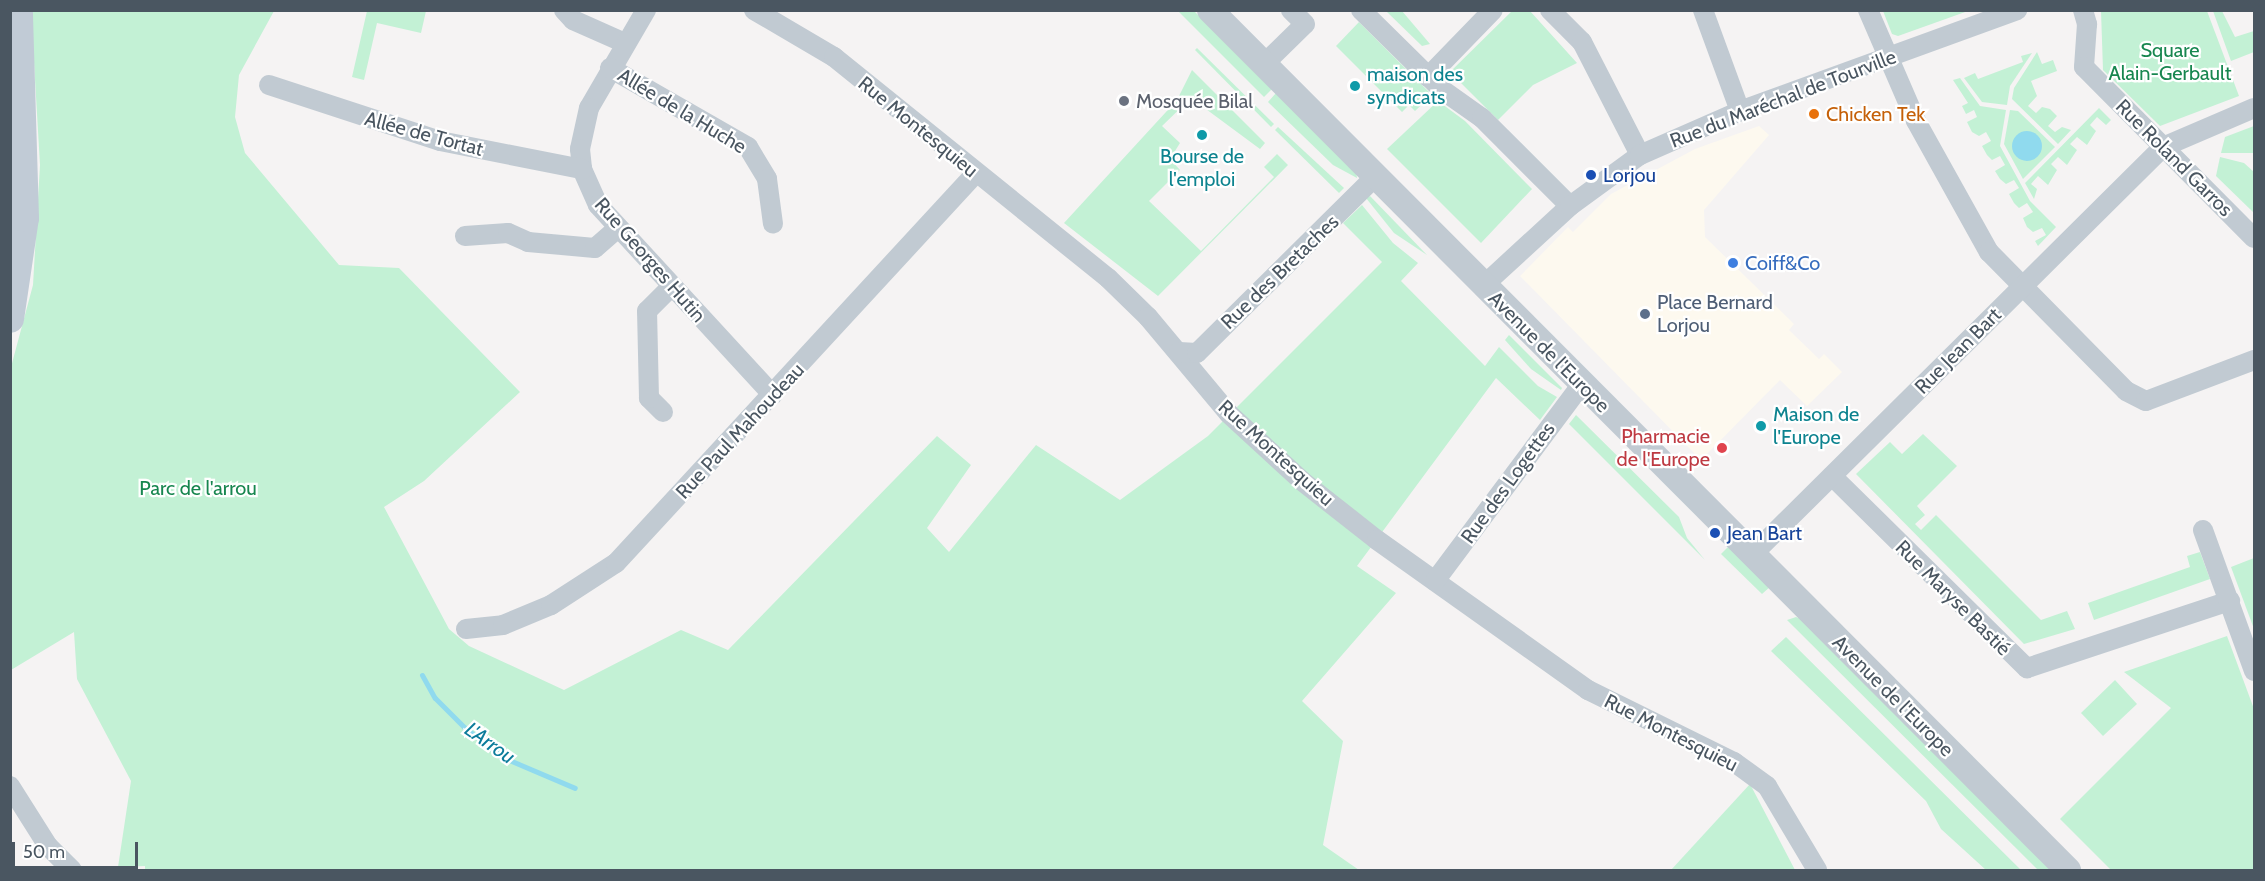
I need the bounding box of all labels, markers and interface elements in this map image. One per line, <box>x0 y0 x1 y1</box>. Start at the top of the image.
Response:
park label: Square Alain-Gerbault <box>2109 39 2231 86</box>
street label: Rue du Maréchal de Tourville <box>1667 45 1899 153</box>
place label: maison des syndicats <box>1367 62 1463 109</box>
street label: Allée de la Huche <box>613 63 751 159</box>
street label: Rue Montesquieu <box>853 71 983 183</box>
marker: maison des syndicats <box>1348 79 1362 93</box>
place label: Mosquée Bilal <box>1136 89 1253 113</box>
marker: Mosquée Bilal <box>1117 94 1131 108</box>
street label: Rue Roland Garros <box>2111 95 2237 221</box>
place label: Chicken Tek <box>1826 102 1925 126</box>
street label: Allée de Tortat <box>362 107 486 161</box>
marker: Chicken Tek <box>1807 107 1821 121</box>
marker: Bourse de l'emploi <box>1195 128 1209 142</box>
place label: Bourse de l'emploi <box>1160 144 1244 191</box>
place label: Lorjou <box>1603 163 1656 187</box>
marker: Lorjou <box>1584 168 1598 182</box>
street label: Rue Georges Hutin <box>589 193 711 327</box>
street label: Rue des Bretaches <box>1216 210 1344 334</box>
place label: Coiff&Co <box>1745 251 1820 275</box>
marker: Coiff&Co <box>1726 256 1740 270</box>
street label: Avenue de l'Europe <box>1483 286 1615 418</box>
place label: Place Bernard Lorjou <box>1657 290 1773 337</box>
street label: Rue Jean Bart <box>1910 303 2006 399</box>
marker: Place Bernard Lorjou <box>1638 307 1652 321</box>
street label: Rue Paul Mahoudeau <box>671 358 809 504</box>
street label: Rue Montesquieu <box>1213 395 1339 511</box>
place label: Maison de l'Europe <box>1773 402 1859 449</box>
street label: Rue des Logettes <box>1456 418 1560 548</box>
marker: Maison de l'Europe <box>1754 419 1768 433</box>
place label: Pharmacie de l'Europe <box>1617 424 1710 471</box>
marker: Pharmacie de l'Europe <box>1715 441 1729 455</box>
park label: Parc de l'arrou <box>139 476 257 500</box>
place label: Jean Bart <box>1727 521 1802 545</box>
marker: Jean Bart <box>1708 526 1722 540</box>
street label: Rue Maryse Bastié <box>1890 535 2016 661</box>
street label: Avenue de l'Europe <box>1827 630 1959 762</box>
street label: Rue Montesquieu <box>1600 689 1742 777</box>
water label: L'Arrou <box>460 717 520 769</box>
scale bar <box>15 830 141 868</box>
text: 50 m <box>23 841 65 863</box>

